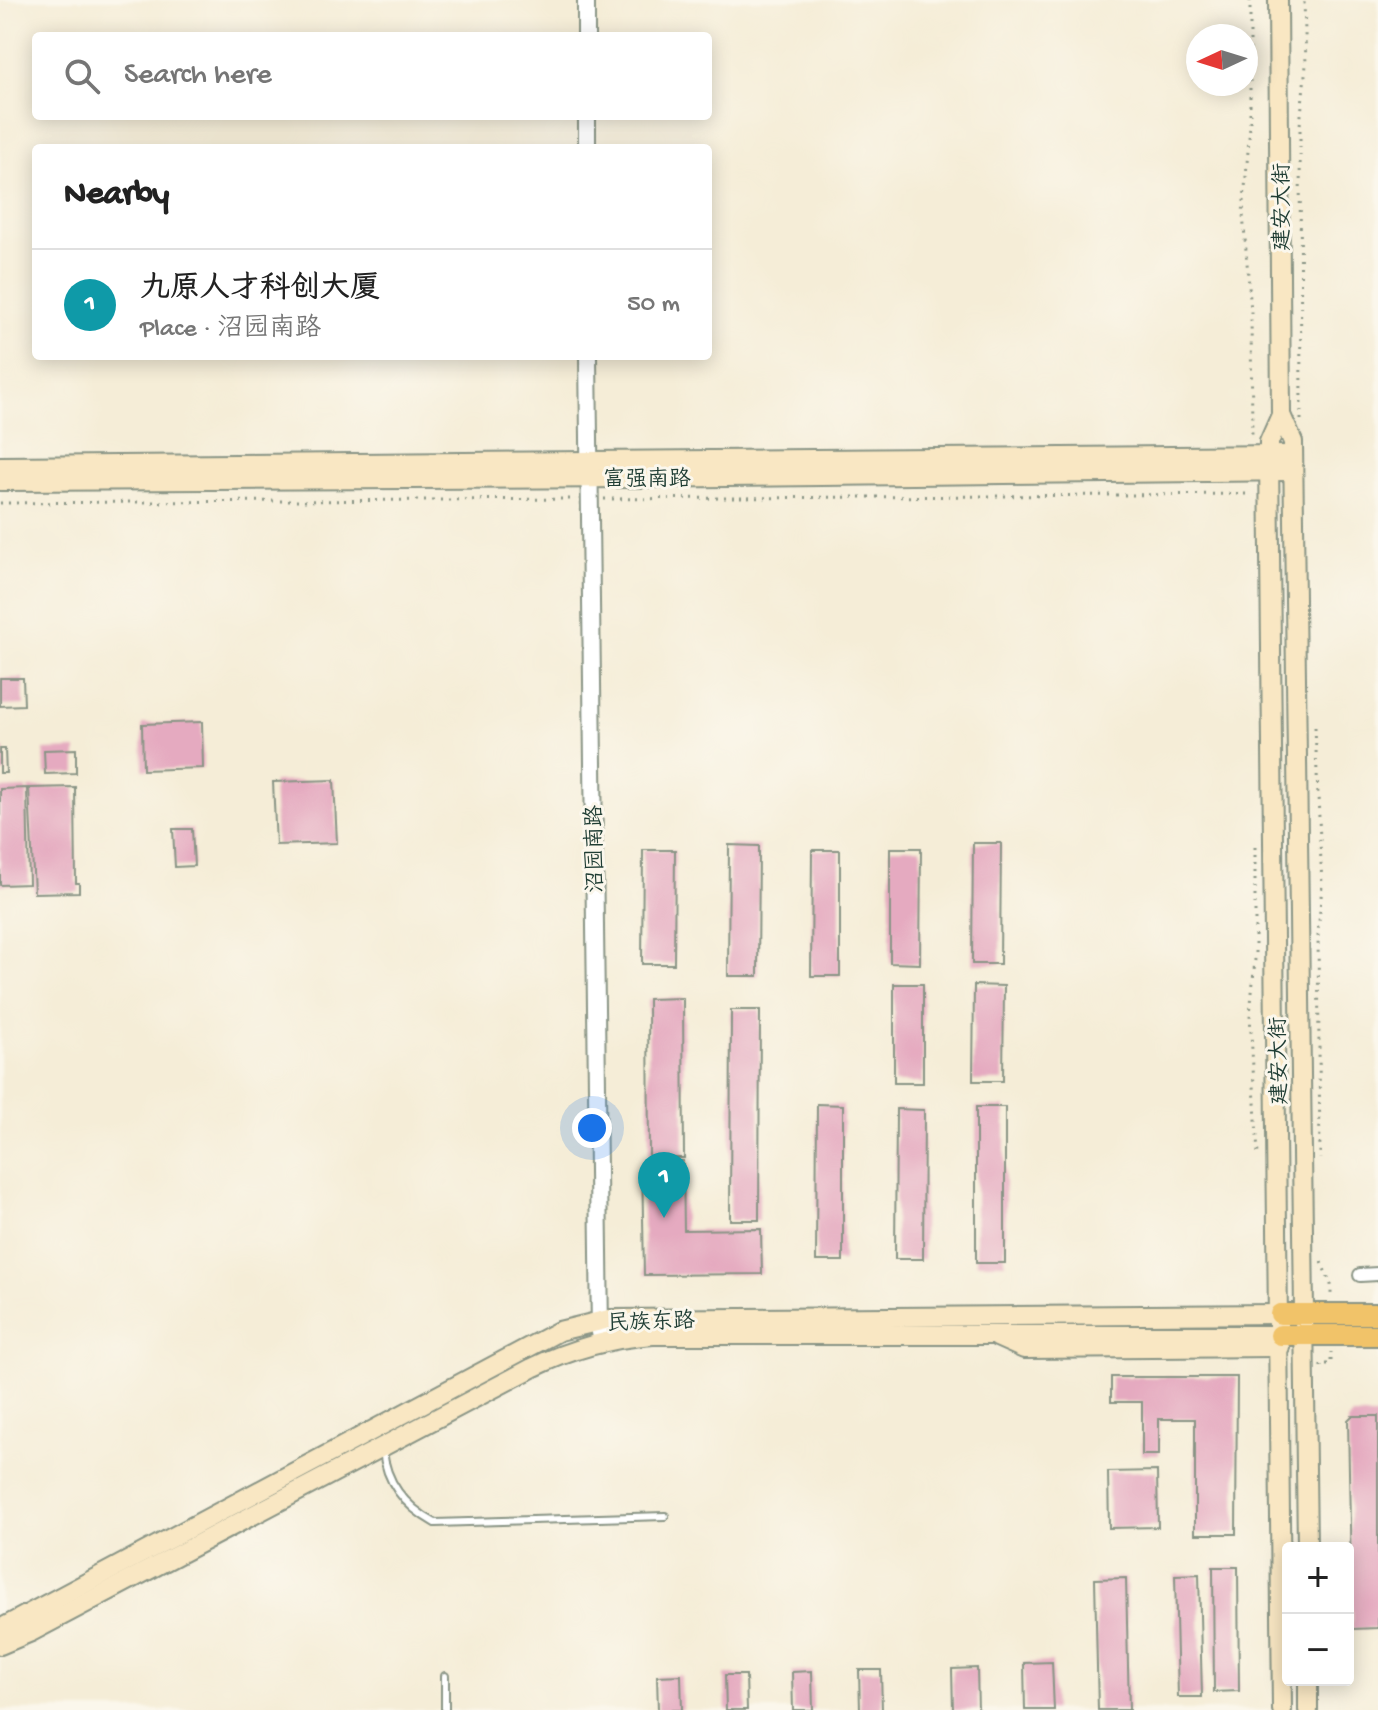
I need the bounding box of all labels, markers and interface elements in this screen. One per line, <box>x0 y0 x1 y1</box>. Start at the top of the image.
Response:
north arrow <box>1186 24 1258 96</box>
search box <box>32 32 712 120</box>
icon: search <box>60 54 104 98</box>
text: Search here <box>124 59 272 94</box>
street label: 建安大街 <box>1270 163 1297 251</box>
text: Nearby <box>64 176 169 216</box>
text: 九原人才科创大厦 <box>140 273 380 308</box>
text: 1 <box>85 290 95 321</box>
text: 50 m <box>627 290 680 321</box>
text: Place · 沼园南路 <box>140 315 321 346</box>
street label: 富强南路 <box>603 466 691 494</box>
street label: 沼园南路 <box>581 805 611 893</box>
street label: 建安大街 <box>1266 1017 1295 1105</box>
your location <box>572 1108 612 1148</box>
pin: 1 <box>638 1152 690 1218</box>
street label: 民族东路 <box>607 1307 696 1339</box>
map controls <box>1282 1542 1354 1686</box>
button: + <box>1282 1542 1354 1614</box>
button: − <box>1282 1614 1354 1686</box>

